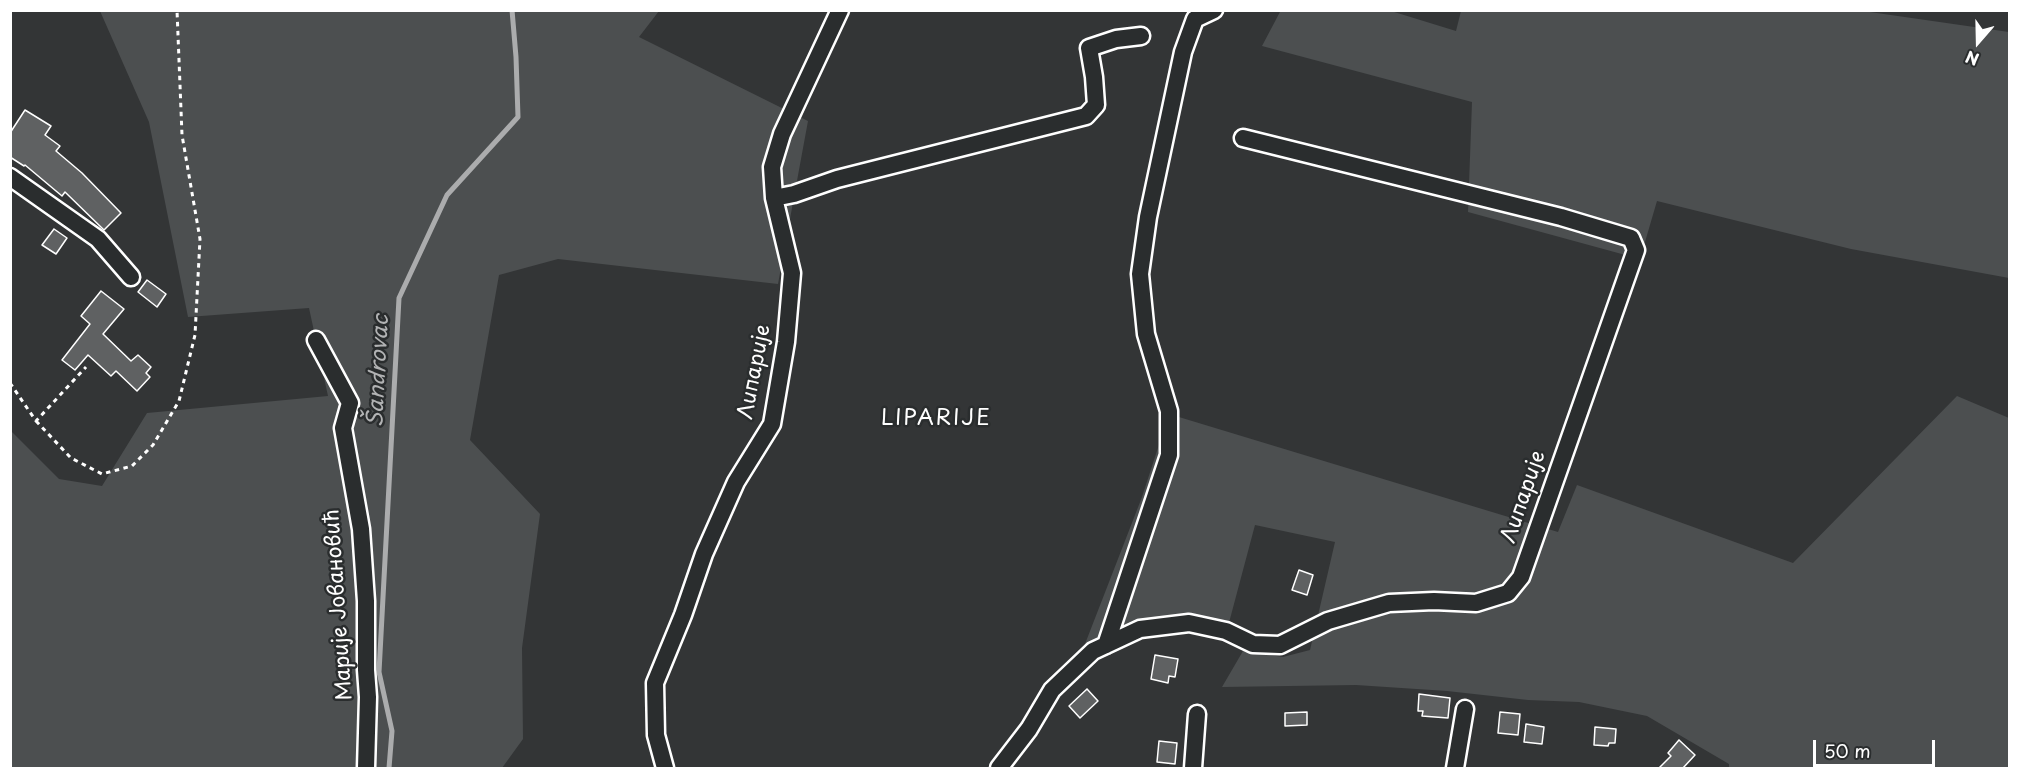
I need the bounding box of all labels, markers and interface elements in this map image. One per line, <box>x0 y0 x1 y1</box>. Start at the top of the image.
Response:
north arrow <box>1948 12 2008 72</box>
text: N <box>1962 45 1982 72</box>
water label: Šandrovac <box>363 314 395 428</box>
street label: Липарије <box>733 322 777 422</box>
district label: LIPARIJE <box>881 406 991 432</box>
street label: Липарије <box>1496 447 1552 547</box>
street label: Марије Јовановић <box>320 509 358 701</box>
scale bar <box>1816 728 1938 766</box>
text: 50 m <box>1824 737 1871 764</box>

